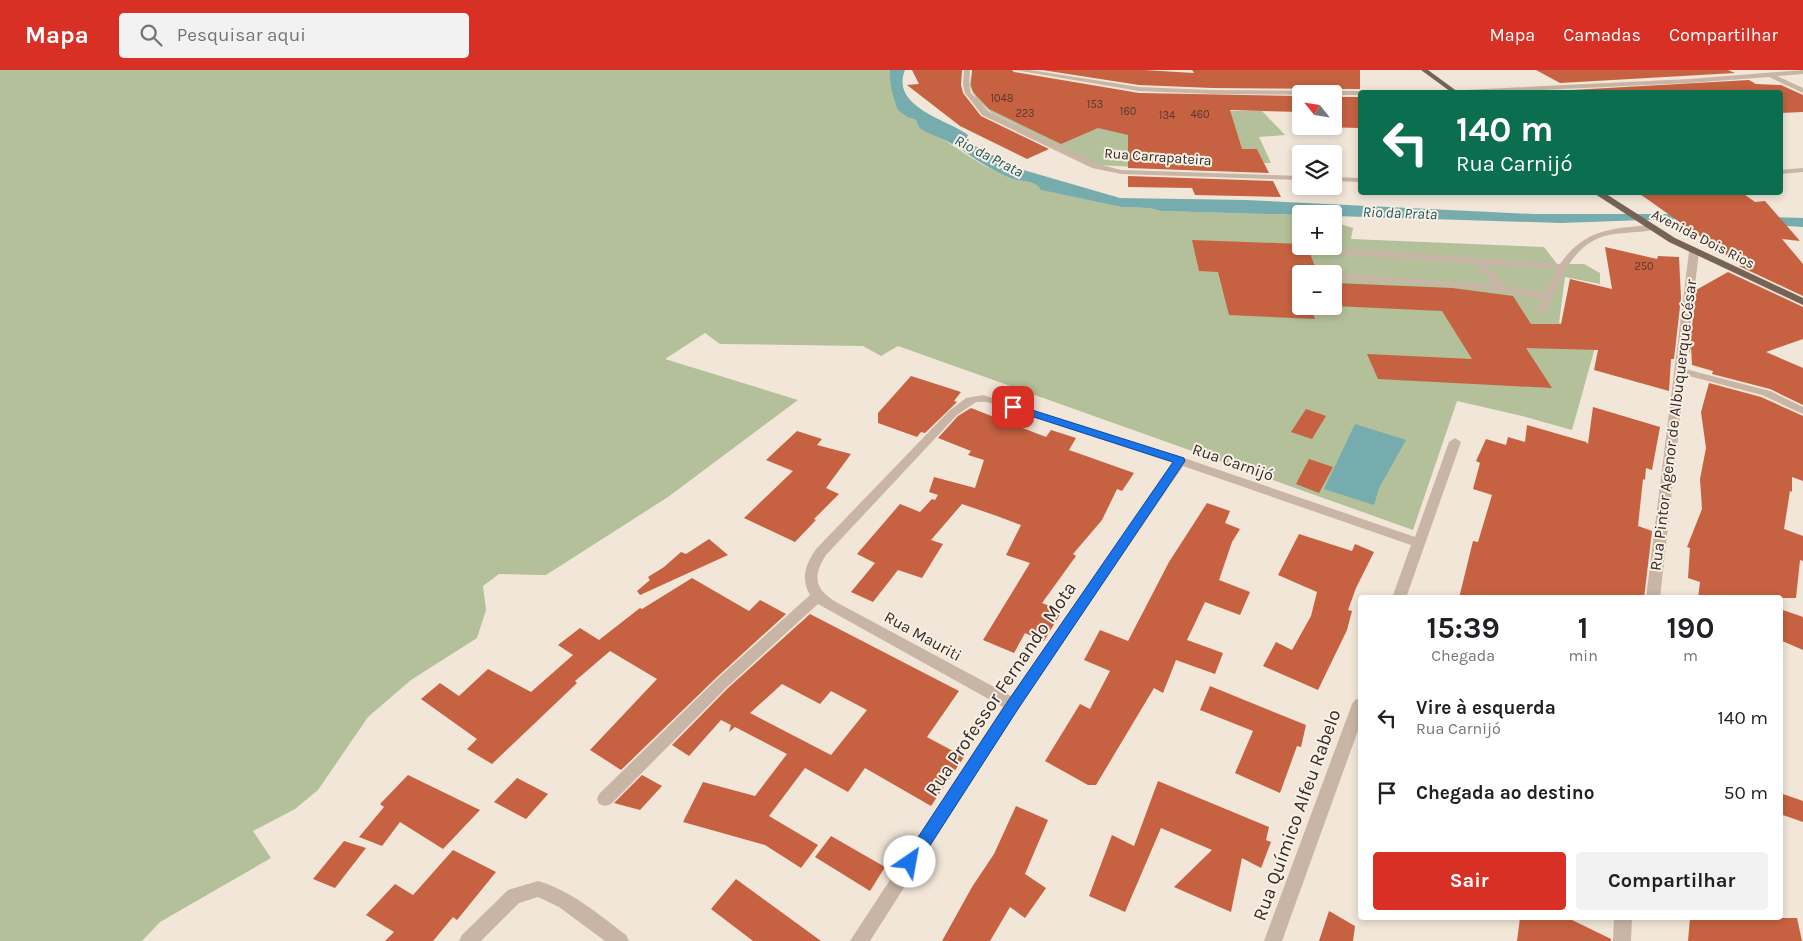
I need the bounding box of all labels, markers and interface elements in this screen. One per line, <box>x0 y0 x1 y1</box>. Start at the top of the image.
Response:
search box <box>119 13 469 58</box>
text: Mapa <box>25 21 89 49</box>
icon: search <box>137 21 165 49</box>
text: Pesquisar aqui <box>177 24 306 46</box>
text: Mapa <box>1490 24 1535 46</box>
text: Camadas <box>1563 24 1641 46</box>
text: Compartilhar <box>1669 24 1778 46</box>
north arrow <box>1292 85 1342 135</box>
map controls <box>1292 85 1342 315</box>
house number: 1048 <box>990 92 1014 105</box>
house number: 153 <box>1087 98 1103 111</box>
house number: 160 <box>1120 105 1136 118</box>
house number: 223 <box>1015 107 1035 120</box>
house number: 460 <box>1191 108 1209 121</box>
house number: 134 <box>1159 109 1175 122</box>
text: 140 m <box>1456 109 1554 150</box>
icon: left <box>1373 110 1438 175</box>
water label: Rio da Prata <box>952 131 1026 181</box>
street label: Rua Carrapateira <box>1104 145 1212 169</box>
button: layers <box>1292 145 1342 195</box>
text: Rua Carnijó <box>1456 151 1572 177</box>
water label: Rio da Prata <box>1362 203 1438 223</box>
button: + <box>1292 205 1342 255</box>
street label: Avenida Dois Rios <box>1649 206 1757 272</box>
house number: 250 <box>1634 260 1654 273</box>
button: − <box>1292 265 1342 315</box>
street label: Rua Pintor Agenor de Albuquerque César <box>1646 278 1700 572</box>
pin <box>992 386 1034 428</box>
icon: arrive <box>999 393 1027 421</box>
street label: Rua Carnijó <box>1190 439 1276 485</box>
street label: Rua Professor Fernando Mota <box>921 578 1081 800</box>
street label: Rua Mauriti <box>881 607 965 665</box>
text: 15:39 <box>1427 610 1500 646</box>
text: 1 <box>1578 610 1588 646</box>
text: 190 <box>1666 610 1714 646</box>
text: Chegada <box>1431 646 1495 665</box>
text: min <box>1568 646 1598 665</box>
text: m <box>1683 646 1698 665</box>
text: Vire à esquerda <box>1416 697 1556 719</box>
icon: left <box>1373 704 1401 732</box>
street label: Rua Químico Alfeu Rabelo <box>1249 706 1345 924</box>
text: 140 m <box>1718 707 1768 729</box>
text: Rua Carnijó <box>1416 719 1501 738</box>
icon: arrive <box>1373 779 1401 807</box>
text: Chegada ao destino <box>1416 782 1594 804</box>
text: 50 m <box>1724 782 1768 804</box>
position arrow <box>883 835 935 887</box>
button: Sair <box>1373 852 1566 910</box>
button: Compartilhar <box>1576 852 1768 910</box>

